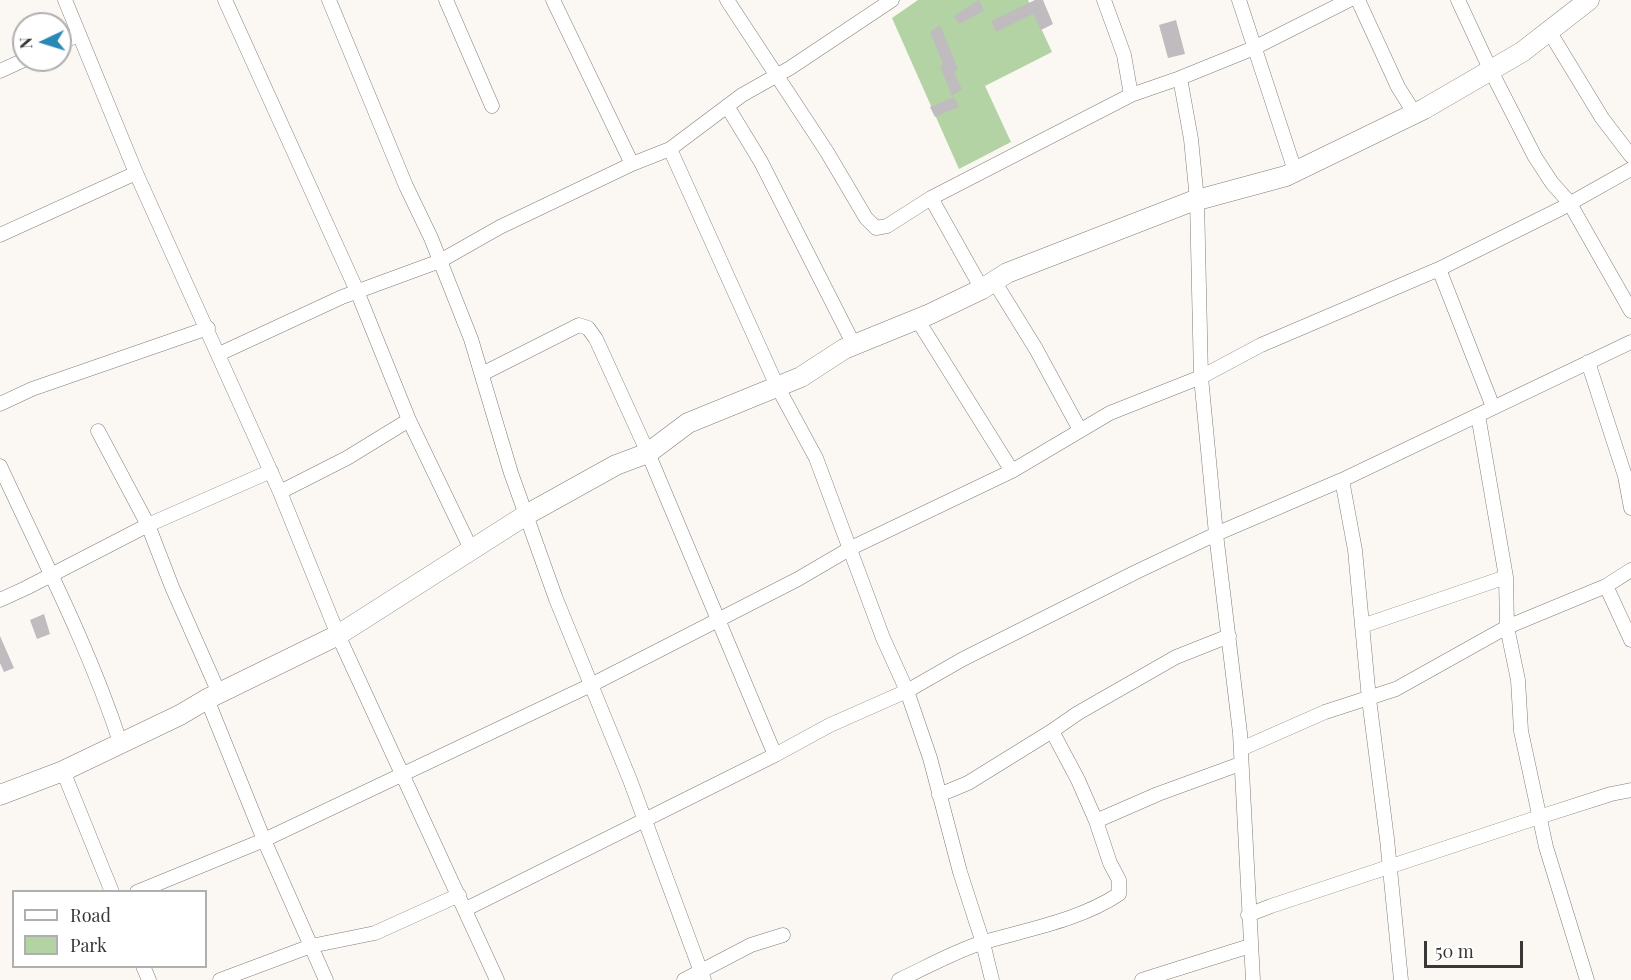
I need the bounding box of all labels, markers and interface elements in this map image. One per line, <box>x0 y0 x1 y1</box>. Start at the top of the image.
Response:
north arrow <box>12 12 72 72</box>
text: N <box>15 37 36 50</box>
legend <box>12 890 207 968</box>
text: Road <box>70 903 111 927</box>
scale bar <box>1427 929 1526 967</box>
text: Park <box>70 933 107 957</box>
text: 50 m <box>1435 939 1474 963</box>

